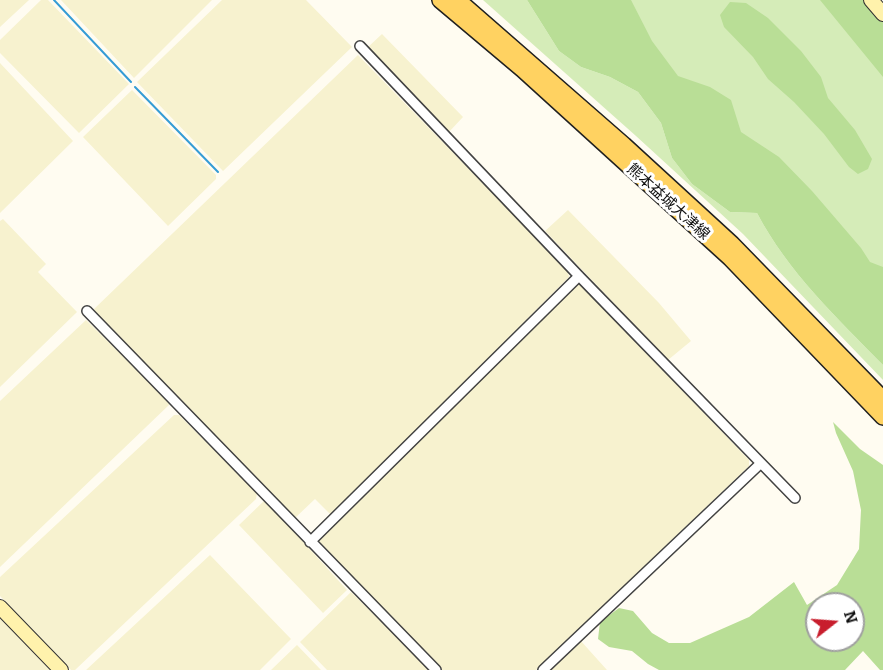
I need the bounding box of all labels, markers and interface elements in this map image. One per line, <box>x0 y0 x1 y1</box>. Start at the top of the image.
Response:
street label: 熊本益城大津線 <box>623 160 713 244</box>
north arrow <box>805 592 865 652</box>
text: N <box>840 608 862 626</box>

